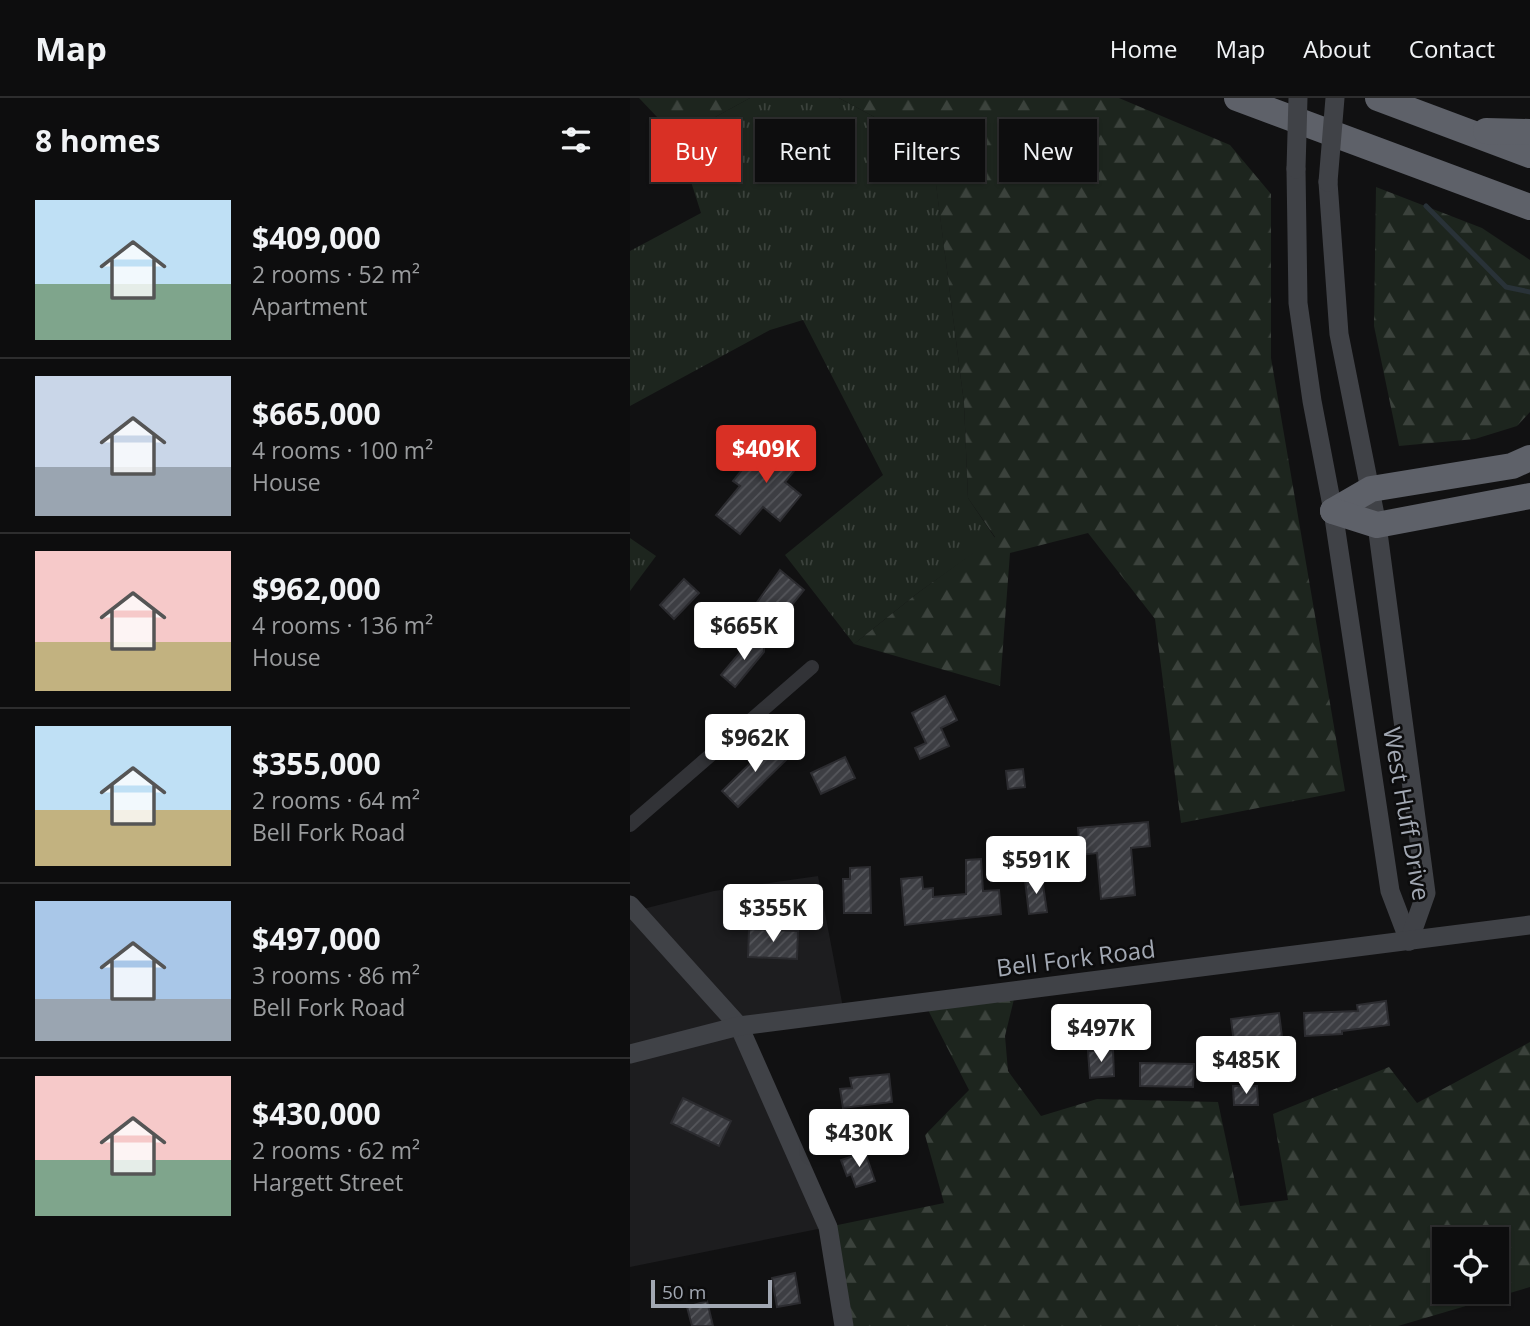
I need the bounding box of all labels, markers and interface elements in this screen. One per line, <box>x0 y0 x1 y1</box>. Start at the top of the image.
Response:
text: Map <box>35 26 107 71</box>
text: Home <box>1110 32 1178 65</box>
text: Map <box>1216 32 1265 65</box>
text: About <box>1303 32 1371 65</box>
text: Contact <box>1409 32 1495 65</box>
chip: Buy <box>651 119 741 182</box>
chip: Rent <box>755 119 855 182</box>
chip: Filters <box>869 119 985 182</box>
chip: New <box>999 119 1097 182</box>
text: 8 homes <box>35 120 160 161</box>
icon: filters <box>557 121 595 159</box>
text: $409,000 <box>252 217 381 258</box>
icon: home <box>91 228 175 312</box>
text: 2 rooms · 52 m² <box>252 258 420 290</box>
text: Apartment <box>252 290 368 322</box>
text: $665,000 <box>252 393 381 434</box>
icon: home <box>91 404 175 488</box>
pin: $409K <box>717 426 815 485</box>
text: $409K <box>732 432 800 464</box>
text: 4 rooms · 100 m² <box>252 434 433 466</box>
text: House <box>252 466 321 498</box>
text: $962,000 <box>252 568 381 609</box>
icon: home <box>91 579 175 663</box>
pin: $665K <box>695 602 793 662</box>
text: 4 rooms · 136 m² <box>252 609 433 641</box>
text: $665K <box>710 609 778 641</box>
text: House <box>252 641 321 673</box>
pin: $962K <box>706 714 804 774</box>
text: $962K <box>721 721 789 753</box>
street label: West Huff Drive <box>1376 725 1439 903</box>
text: $355,000 <box>252 743 381 784</box>
icon: home <box>91 754 175 838</box>
text: 2 rooms · 64 m² <box>252 784 420 816</box>
text: Bell Fork Road <box>252 816 405 848</box>
pin: $591K <box>987 836 1085 896</box>
text: $591K <box>1002 843 1070 875</box>
pin: $355K <box>724 884 822 944</box>
text: $355K <box>739 891 807 923</box>
text: $497,000 <box>252 918 381 959</box>
icon: home <box>91 929 175 1013</box>
street label: Bell Fork Road <box>994 931 1157 984</box>
text: 3 rooms · 86 m² <box>252 959 420 991</box>
text: Bell Fork Road <box>252 991 405 1023</box>
pin: $497K <box>1052 1004 1150 1064</box>
text: $497K <box>1067 1011 1135 1043</box>
pin: $485K <box>1197 1037 1295 1096</box>
text: $485K <box>1212 1043 1280 1075</box>
text: $430,000 <box>252 1093 381 1134</box>
icon: home <box>91 1104 175 1188</box>
pin: $430K <box>810 1110 908 1169</box>
text: $430K <box>825 1116 893 1148</box>
text: 2 rooms · 62 m² <box>252 1134 420 1166</box>
text: Hargett Street <box>252 1166 403 1198</box>
map controls <box>1432 1227 1509 1304</box>
button: locate <box>1432 1227 1509 1304</box>
scale bar <box>651 1277 772 1309</box>
text: 50 m <box>662 1279 706 1305</box>

